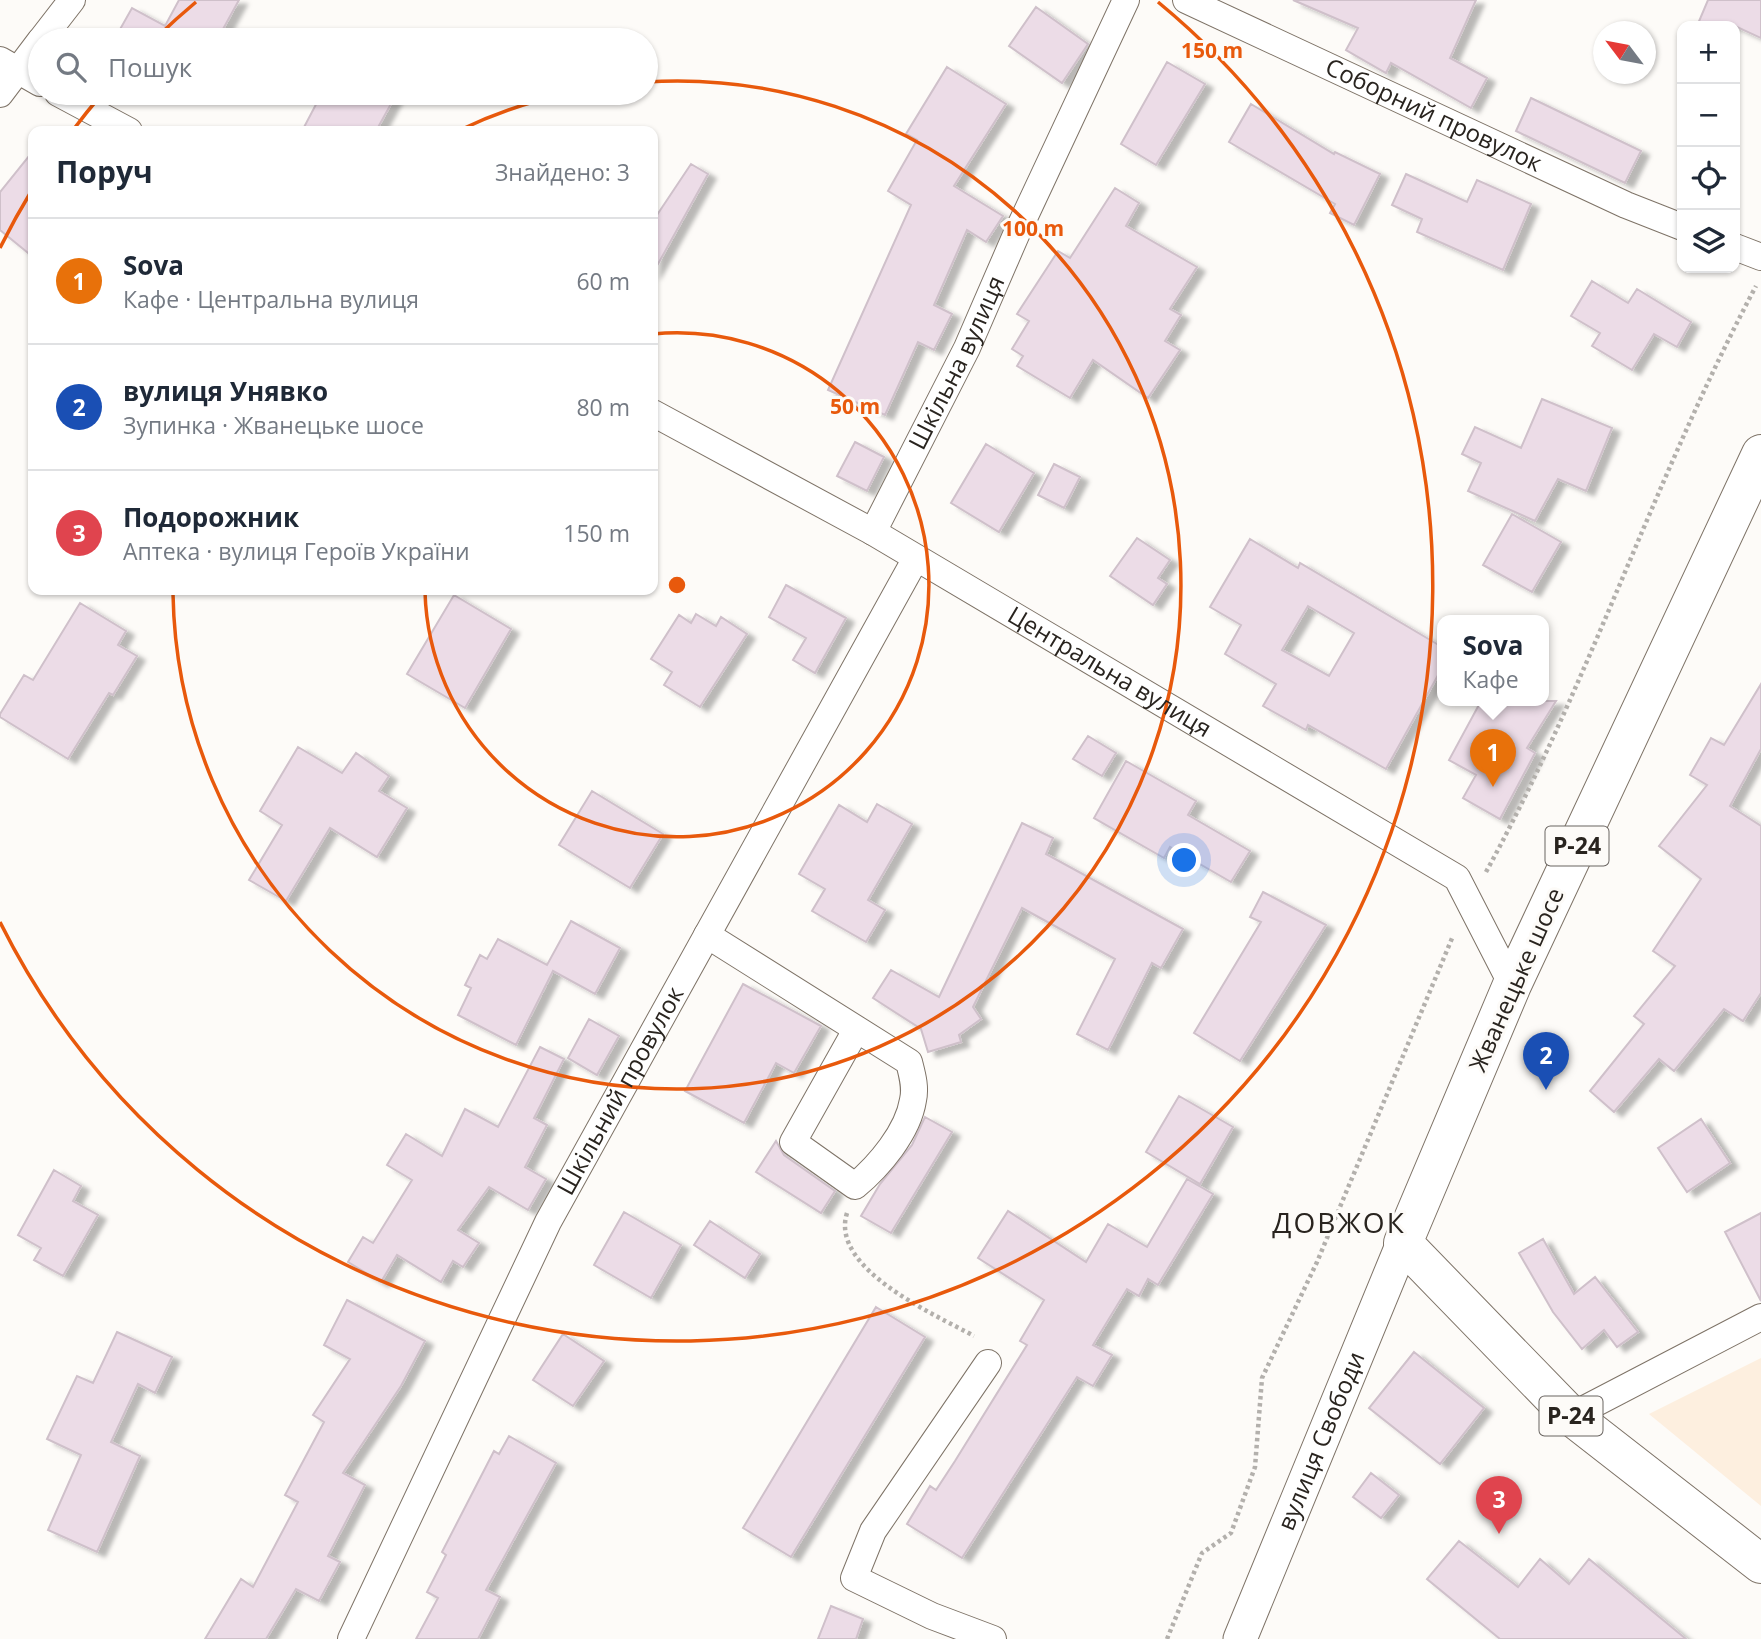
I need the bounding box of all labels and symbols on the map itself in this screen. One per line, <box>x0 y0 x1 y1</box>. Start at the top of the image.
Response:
north arrow <box>1593 21 1656 84</box>
text: 150 m <box>1181 36 1243 64</box>
street label: Соборний провулок <box>1320 49 1548 179</box>
text: 100 m <box>1002 214 1064 242</box>
street label: Шкільна вулиця <box>900 270 1011 455</box>
text: 50 m <box>830 392 880 420</box>
centre of rings <box>665 573 689 597</box>
street label: Центральна вулиця <box>1002 598 1218 744</box>
pin: 1 <box>1470 729 1516 787</box>
road number: Р-24 <box>1546 826 1608 866</box>
your location <box>1167 843 1201 877</box>
street label: Жванецьке шосе <box>1460 882 1571 1077</box>
street label: Шкільний провулок <box>548 980 691 1200</box>
pin: 2 <box>1523 1032 1569 1090</box>
district label: ДОВЖОК <box>1272 1203 1406 1241</box>
street label: вулиця Свободи <box>1269 1346 1372 1535</box>
road number: Р-24 <box>1540 1396 1602 1436</box>
pin: 3 <box>1476 1476 1522 1534</box>

